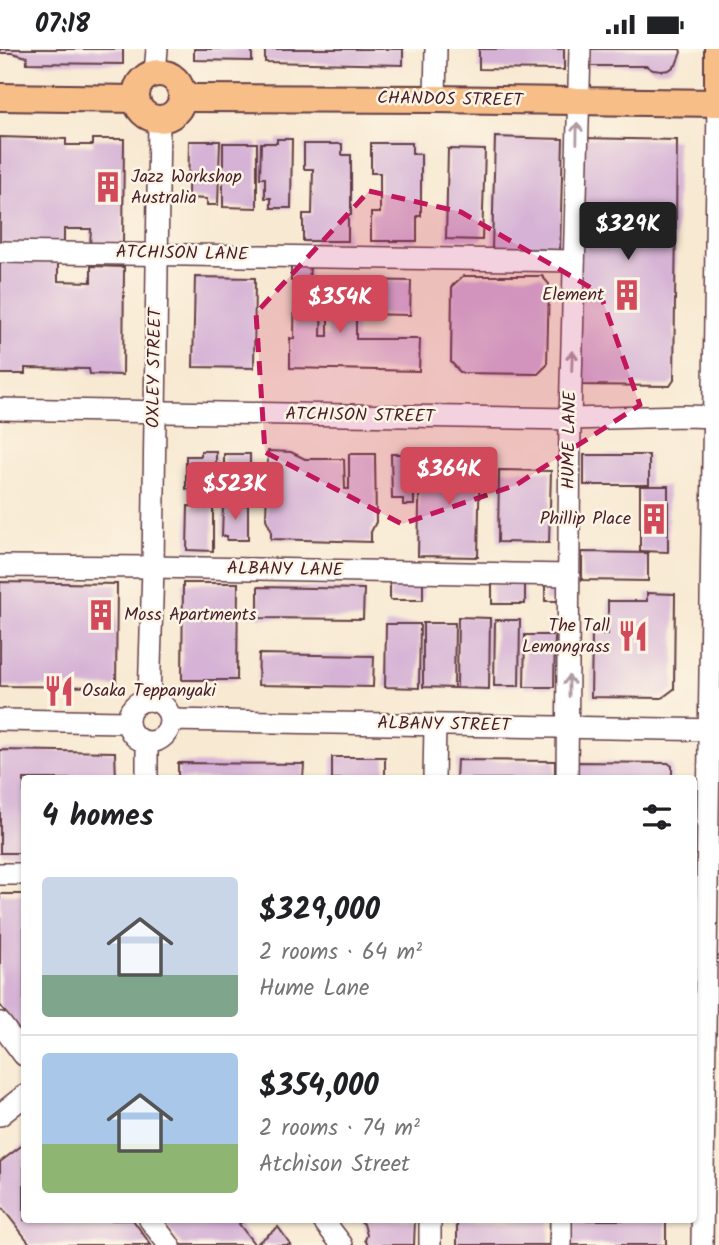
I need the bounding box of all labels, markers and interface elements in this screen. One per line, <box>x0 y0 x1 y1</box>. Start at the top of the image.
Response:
text: 07:18 <box>35 4 90 46</box>
street label: CHANDOS STREET <box>377 84 525 116</box>
one-way arrow <box>571 122 584 145</box>
place label: Jazz Workshop Australia <box>131 163 242 213</box>
building icon: Jazz Workshop Australia <box>91 170 125 204</box>
pin: $329K <box>579 203 677 262</box>
text: $329K <box>595 207 661 243</box>
street label: ATCHISON LANE <box>116 238 249 270</box>
pin: $354K <box>291 275 389 335</box>
building icon: Element <box>610 278 644 312</box>
text: $354K <box>308 280 372 316</box>
place label: Element <box>542 281 605 310</box>
street label: OXLEY STREET <box>139 306 171 429</box>
one-way arrow <box>565 349 578 372</box>
street label: HUME LANE <box>555 390 585 489</box>
street label: ATCHISON STREET <box>285 400 436 432</box>
pin: $364K <box>400 447 498 507</box>
text: $364K <box>416 452 482 488</box>
pin: $523K <box>186 463 284 522</box>
text: $523K <box>202 467 268 503</box>
building icon: Phillip Place <box>637 502 671 536</box>
place label: Phillip Place <box>540 505 631 534</box>
street label: ALBANY LANE <box>227 554 344 586</box>
building icon: Moss Apartments <box>84 598 118 632</box>
place label: Moss Apartments <box>124 601 257 630</box>
place label: The Tall Lemongrass <box>522 612 611 662</box>
restaurant icon: The Tall Lemongrass <box>616 619 650 653</box>
restaurant icon: Osaka Teppanyaki <box>42 674 76 708</box>
one-way arrow <box>562 675 576 698</box>
place label: Osaka Teppanyaki <box>82 677 217 706</box>
street label: ALBANY STREET <box>377 709 512 741</box>
text: 4 homes <box>42 793 154 841</box>
icon: filters <box>638 798 676 836</box>
text: $329,000 <box>259 887 380 935</box>
icon: home <box>98 905 182 989</box>
text: 2 rooms · 64 m² <box>259 935 422 971</box>
text: Hume Lane <box>259 971 369 1007</box>
text: $354,000 <box>259 1063 379 1111</box>
icon: home <box>98 1081 182 1165</box>
text: 2 rooms · 74 m² <box>259 1111 420 1147</box>
text: Atchison Street <box>259 1147 410 1183</box>

